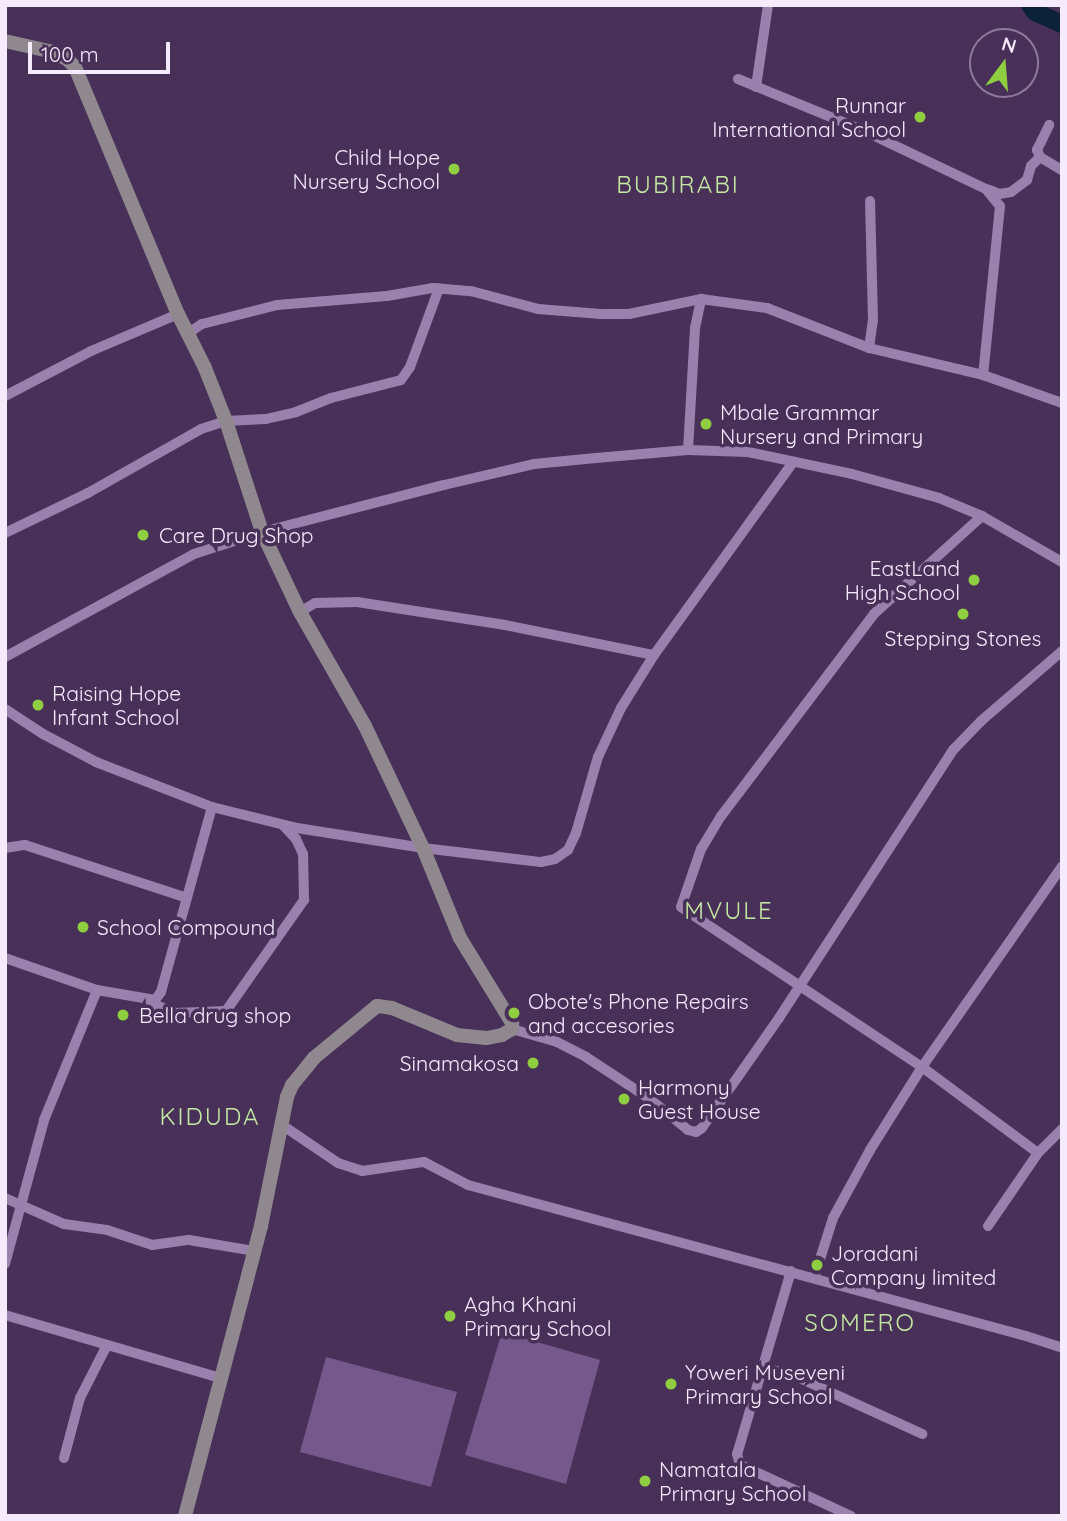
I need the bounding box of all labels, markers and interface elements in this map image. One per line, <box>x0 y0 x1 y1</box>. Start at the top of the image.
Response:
scale bar <box>32 28 173 72</box>
north arrow <box>969 28 1039 98</box>
text: N <box>999 31 1019 58</box>
text: 100 m <box>41 41 99 67</box>
place label: Runnar International School <box>712 92 906 142</box>
marker: Runnar International School <box>912 109 928 125</box>
place label: Child Hope Nursery School <box>292 144 440 194</box>
marker: Child Hope Nursery School <box>446 161 462 177</box>
district label: BUBIRABI <box>617 171 739 199</box>
place label: Mbale Grammar Nursery and Primary <box>720 399 923 449</box>
marker: Mbale Grammar Nursery and Primary <box>698 416 714 432</box>
place label: Care Drug Shop <box>159 522 314 548</box>
marker: Care Drug Shop <box>133 525 153 545</box>
place label: EastLand High School <box>845 555 960 605</box>
marker: EastLand High School <box>966 572 982 588</box>
marker: Stepping Stones <box>955 606 971 622</box>
place label: Stepping Stones <box>885 625 1041 651</box>
place label: Raising Hope Infant School <box>52 680 181 730</box>
marker: Raising Hope Infant School <box>30 697 46 713</box>
district label: MVULE <box>685 897 773 925</box>
place label: School Compound <box>97 914 275 940</box>
marker: School Compound <box>75 919 91 935</box>
place label: Obote's Phone Repairs and accesories <box>528 988 749 1038</box>
place label: Bella drug shop <box>139 1002 291 1028</box>
marker: Bella drug shop <box>113 1005 133 1025</box>
marker: Obote's Phone Repairs and accesories <box>506 1005 522 1021</box>
place label: Sinamakosa <box>400 1050 519 1076</box>
marker: Sinamakosa <box>525 1055 541 1071</box>
place label: Harmony Guest House <box>638 1074 761 1124</box>
marker: Harmony Guest House <box>616 1091 632 1107</box>
district label: KIDUDA <box>160 1103 260 1131</box>
place label: Joradani Company limited <box>831 1240 996 1290</box>
marker: Joradani Company limited <box>809 1257 825 1273</box>
place label: Agha Khani Primary School <box>464 1291 612 1341</box>
marker: Agha Khani Primary School <box>442 1308 458 1324</box>
district label: SOMERO <box>805 1309 915 1337</box>
place label: Yoweri Museveni Primary School <box>685 1359 845 1409</box>
marker: Yoweri Museveni Primary School <box>663 1376 679 1392</box>
place label: Namatala Primary School <box>659 1456 807 1506</box>
marker: Namatala Primary School <box>637 1473 653 1489</box>

